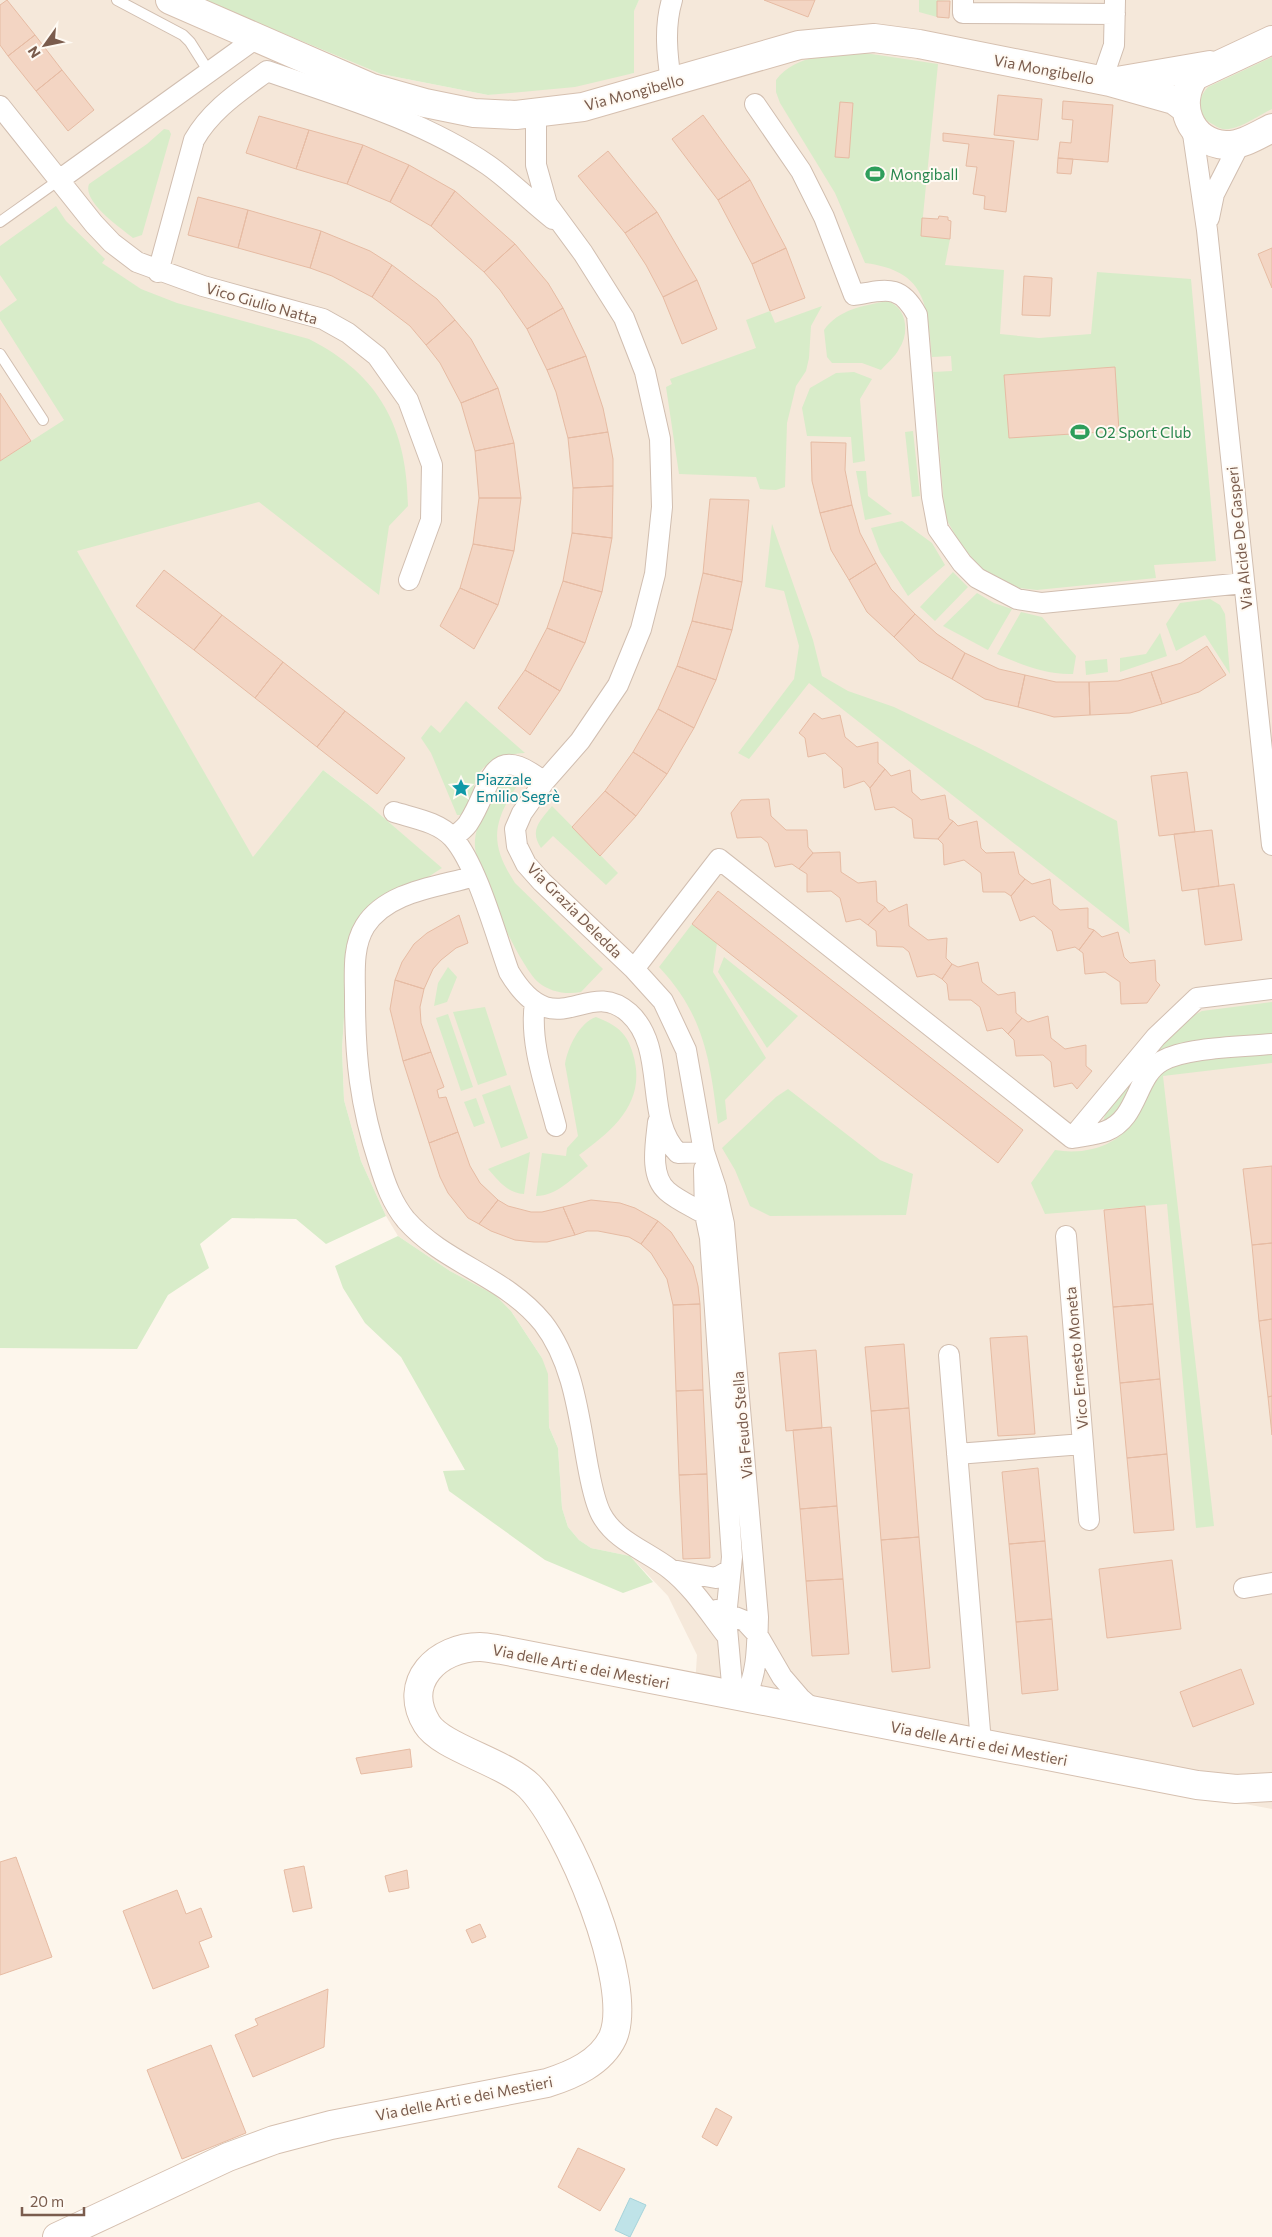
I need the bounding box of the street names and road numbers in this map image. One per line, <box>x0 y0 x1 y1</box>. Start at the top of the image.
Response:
street label: Via Mongibello <box>992 50 1096 88</box>
street label: Via Mongibello <box>582 70 686 114</box>
street label: Vico Giulio Natta <box>204 278 320 328</box>
street label: Via Alcide De Gasperi <box>1223 466 1255 610</box>
street label: Via Grazia Deledda <box>524 859 626 961</box>
street label: Vico Ernesto Moneta <box>1061 1286 1091 1430</box>
street label: Via Feudo Stella <box>728 1370 756 1480</box>
street label: Via delle Arti e dei Mestieri <box>491 1640 671 1692</box>
street label: Via delle Arti e dei Mestieri <box>889 1717 1069 1769</box>
street label: Via delle Arti e dei Mestieri <box>374 2072 554 2124</box>

